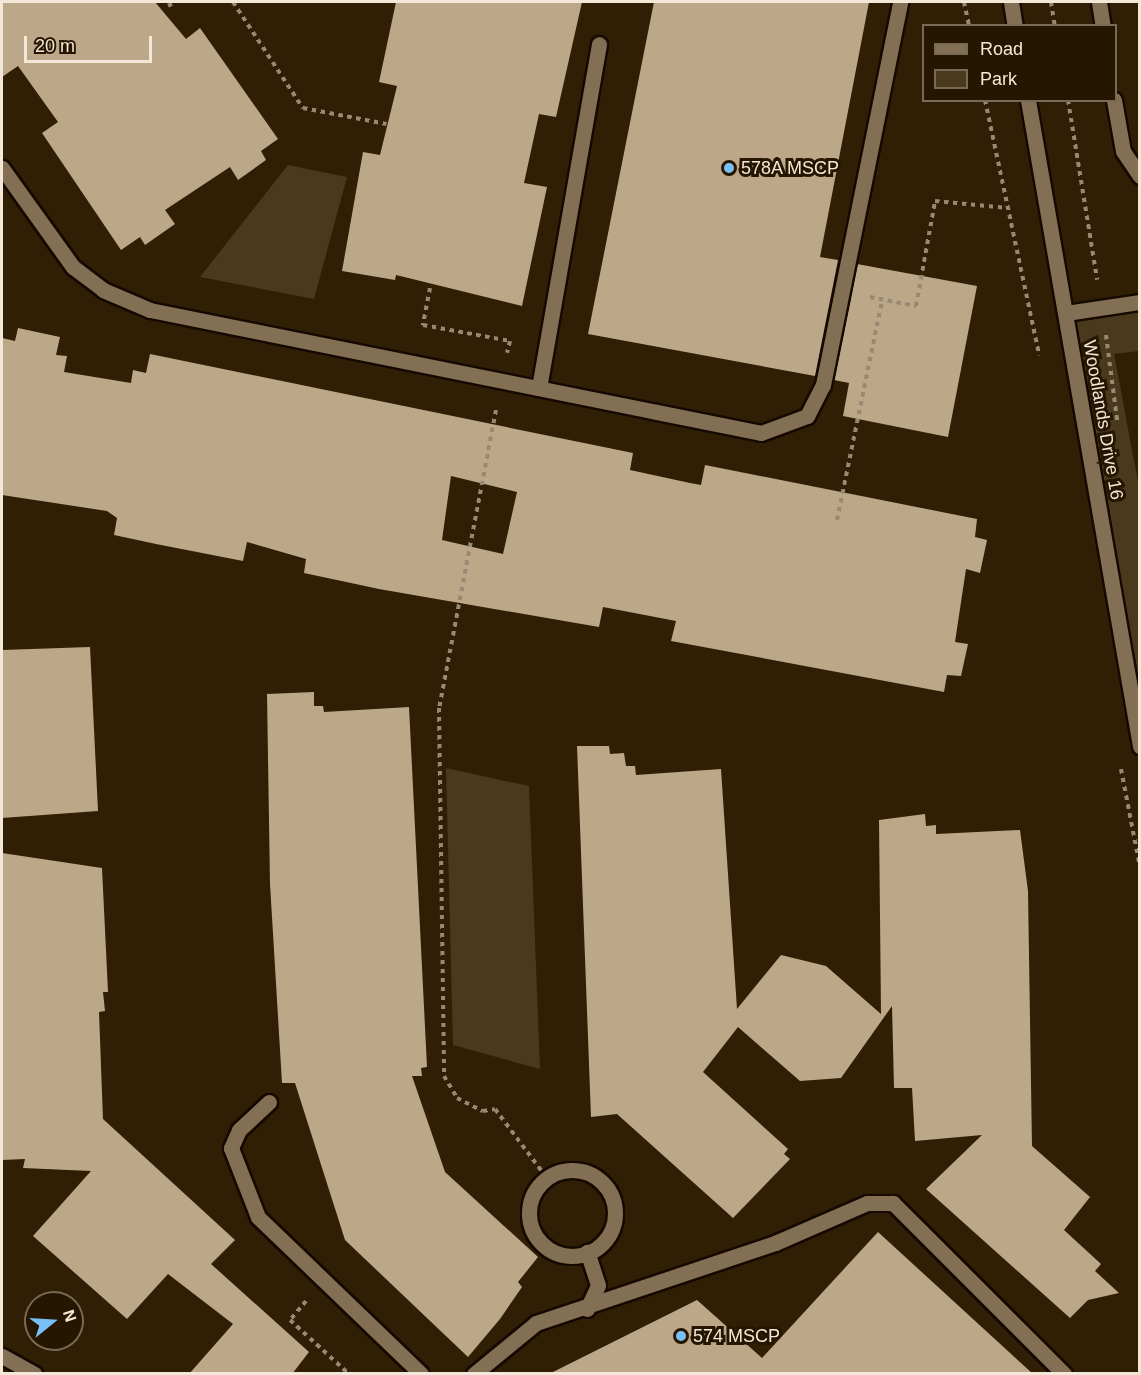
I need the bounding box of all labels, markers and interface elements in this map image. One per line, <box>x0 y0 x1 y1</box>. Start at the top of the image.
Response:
scale bar <box>27 24 154 62</box>
legend <box>922 24 1117 102</box>
text: 20 m <box>35 36 75 56</box>
text: Road <box>980 39 1023 59</box>
text: Park <box>980 69 1017 89</box>
place label: 578A MSCP <box>741 157 840 179</box>
marker: 578A MSCP <box>722 161 736 175</box>
street label: Woodlands Drive 16 <box>1078 338 1128 502</box>
north arrow <box>24 1291 84 1351</box>
text: N <box>60 1308 80 1324</box>
place label: 574 MSCP <box>693 1325 780 1347</box>
marker: 574 MSCP <box>674 1329 688 1343</box>

